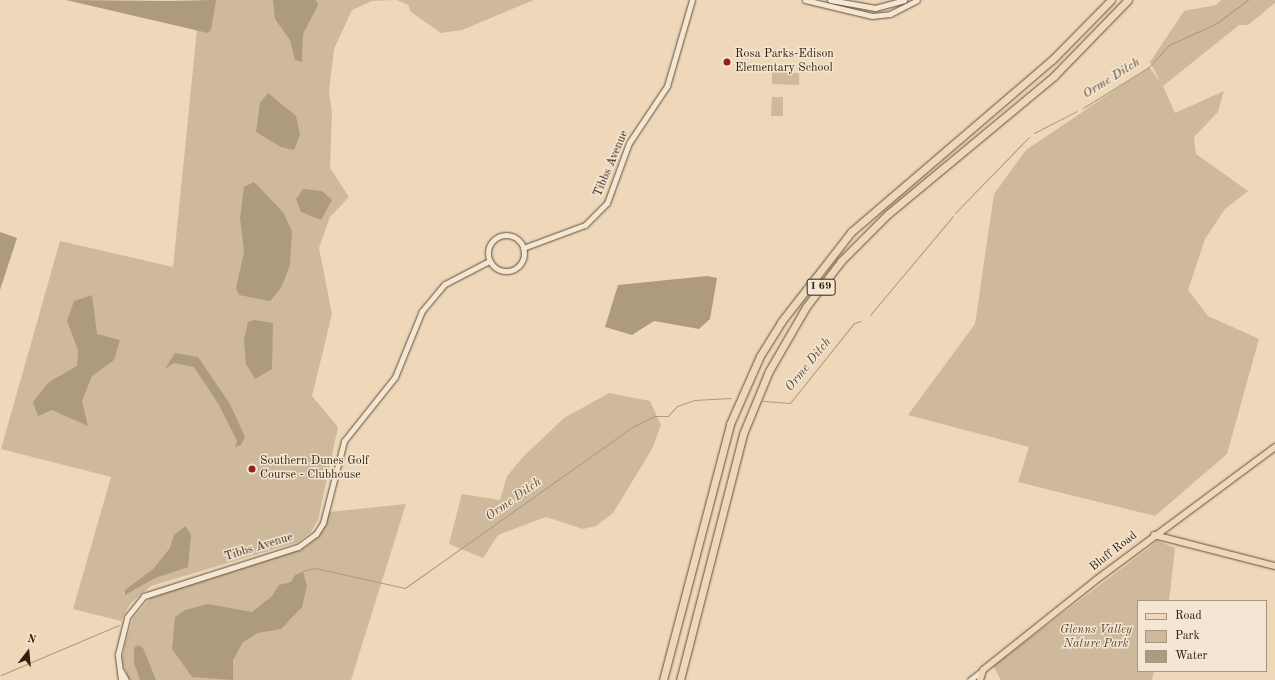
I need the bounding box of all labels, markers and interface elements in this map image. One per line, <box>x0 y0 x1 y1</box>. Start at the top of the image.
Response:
place label: Rosa Parks-Edison Elementary School <box>735 48 834 76</box>
water label: Orme Ditch <box>1080 55 1144 103</box>
marker: Rosa Parks-Edison Elementary School <box>722 57 732 67</box>
street label: Tibbs Avenue <box>592 129 632 199</box>
road number: I 69 <box>806 278 836 296</box>
water label: Orme Ditch <box>783 335 835 395</box>
place label: Southern Dunes Golf Course - Clubhouse <box>260 455 369 483</box>
marker: Southern Dunes Golf Course - Clubhouse <box>247 464 257 474</box>
water label: Orme Ditch <box>483 475 545 525</box>
street label: Bluff Road <box>1088 529 1140 575</box>
street label: Tibbs Avenue <box>223 531 295 565</box>
legend <box>1137 600 1267 672</box>
text: Road <box>1175 610 1202 622</box>
park label: Glenns Valley Nature Park <box>1060 624 1132 652</box>
text: Park <box>1175 630 1200 642</box>
north arrow <box>8 632 48 672</box>
text: N <box>26 634 37 646</box>
text: Water <box>1175 650 1207 662</box>

